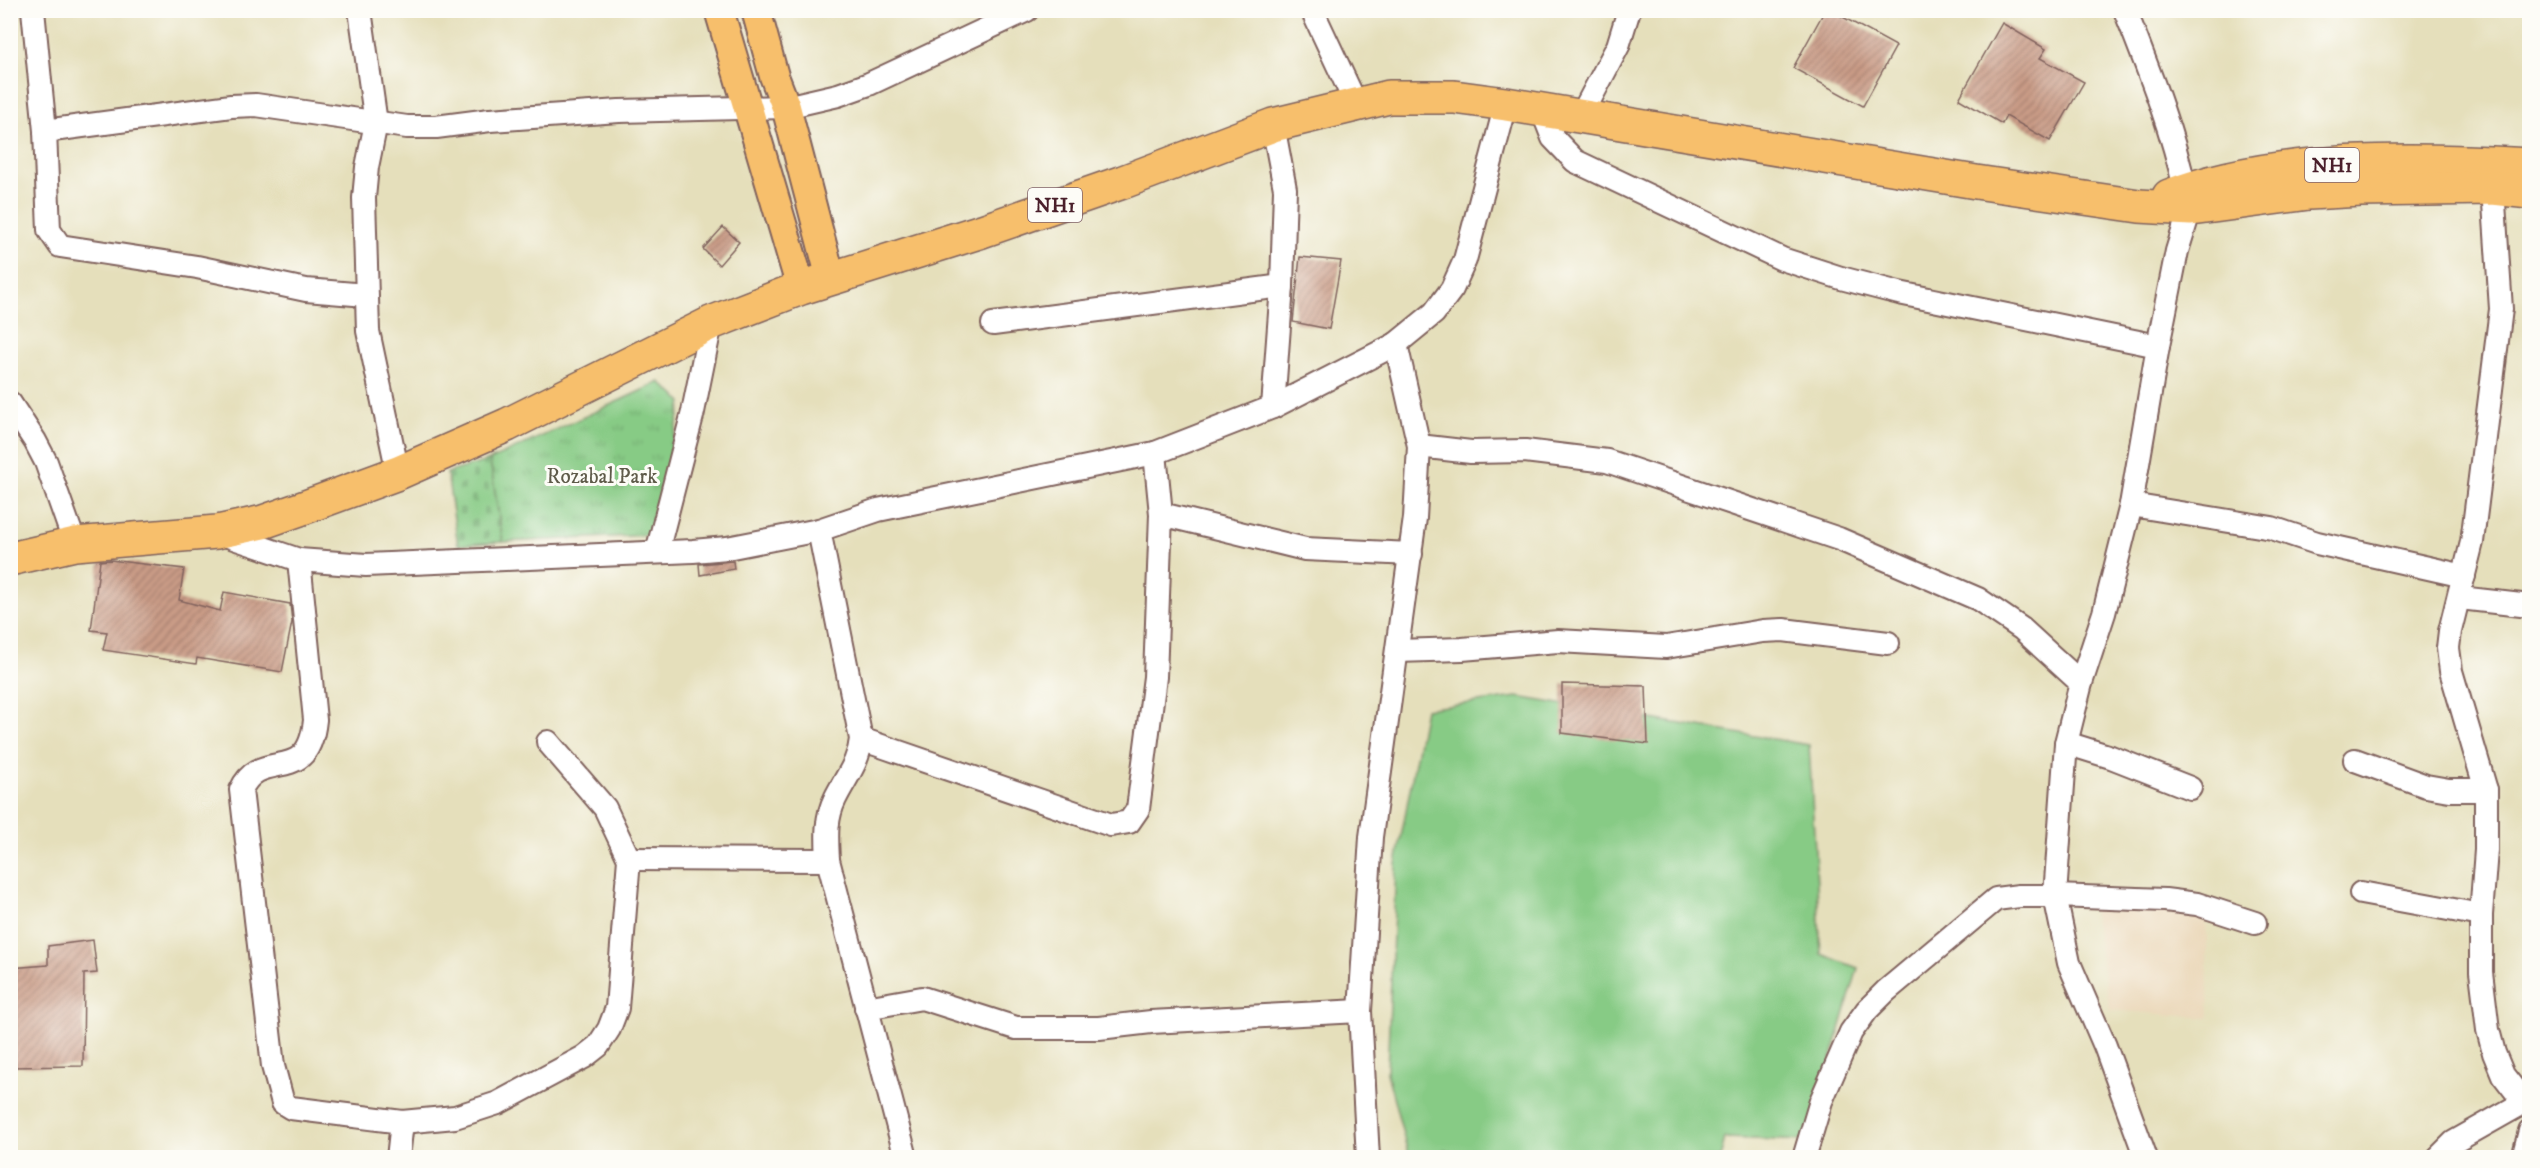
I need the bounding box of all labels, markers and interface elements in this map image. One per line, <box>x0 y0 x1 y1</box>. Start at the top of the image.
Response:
road number: NH1 <box>2305 148 2359 182</box>
road number: NH1 <box>1028 188 1082 222</box>
park label: Rozabal Park <box>547 464 658 490</box>

